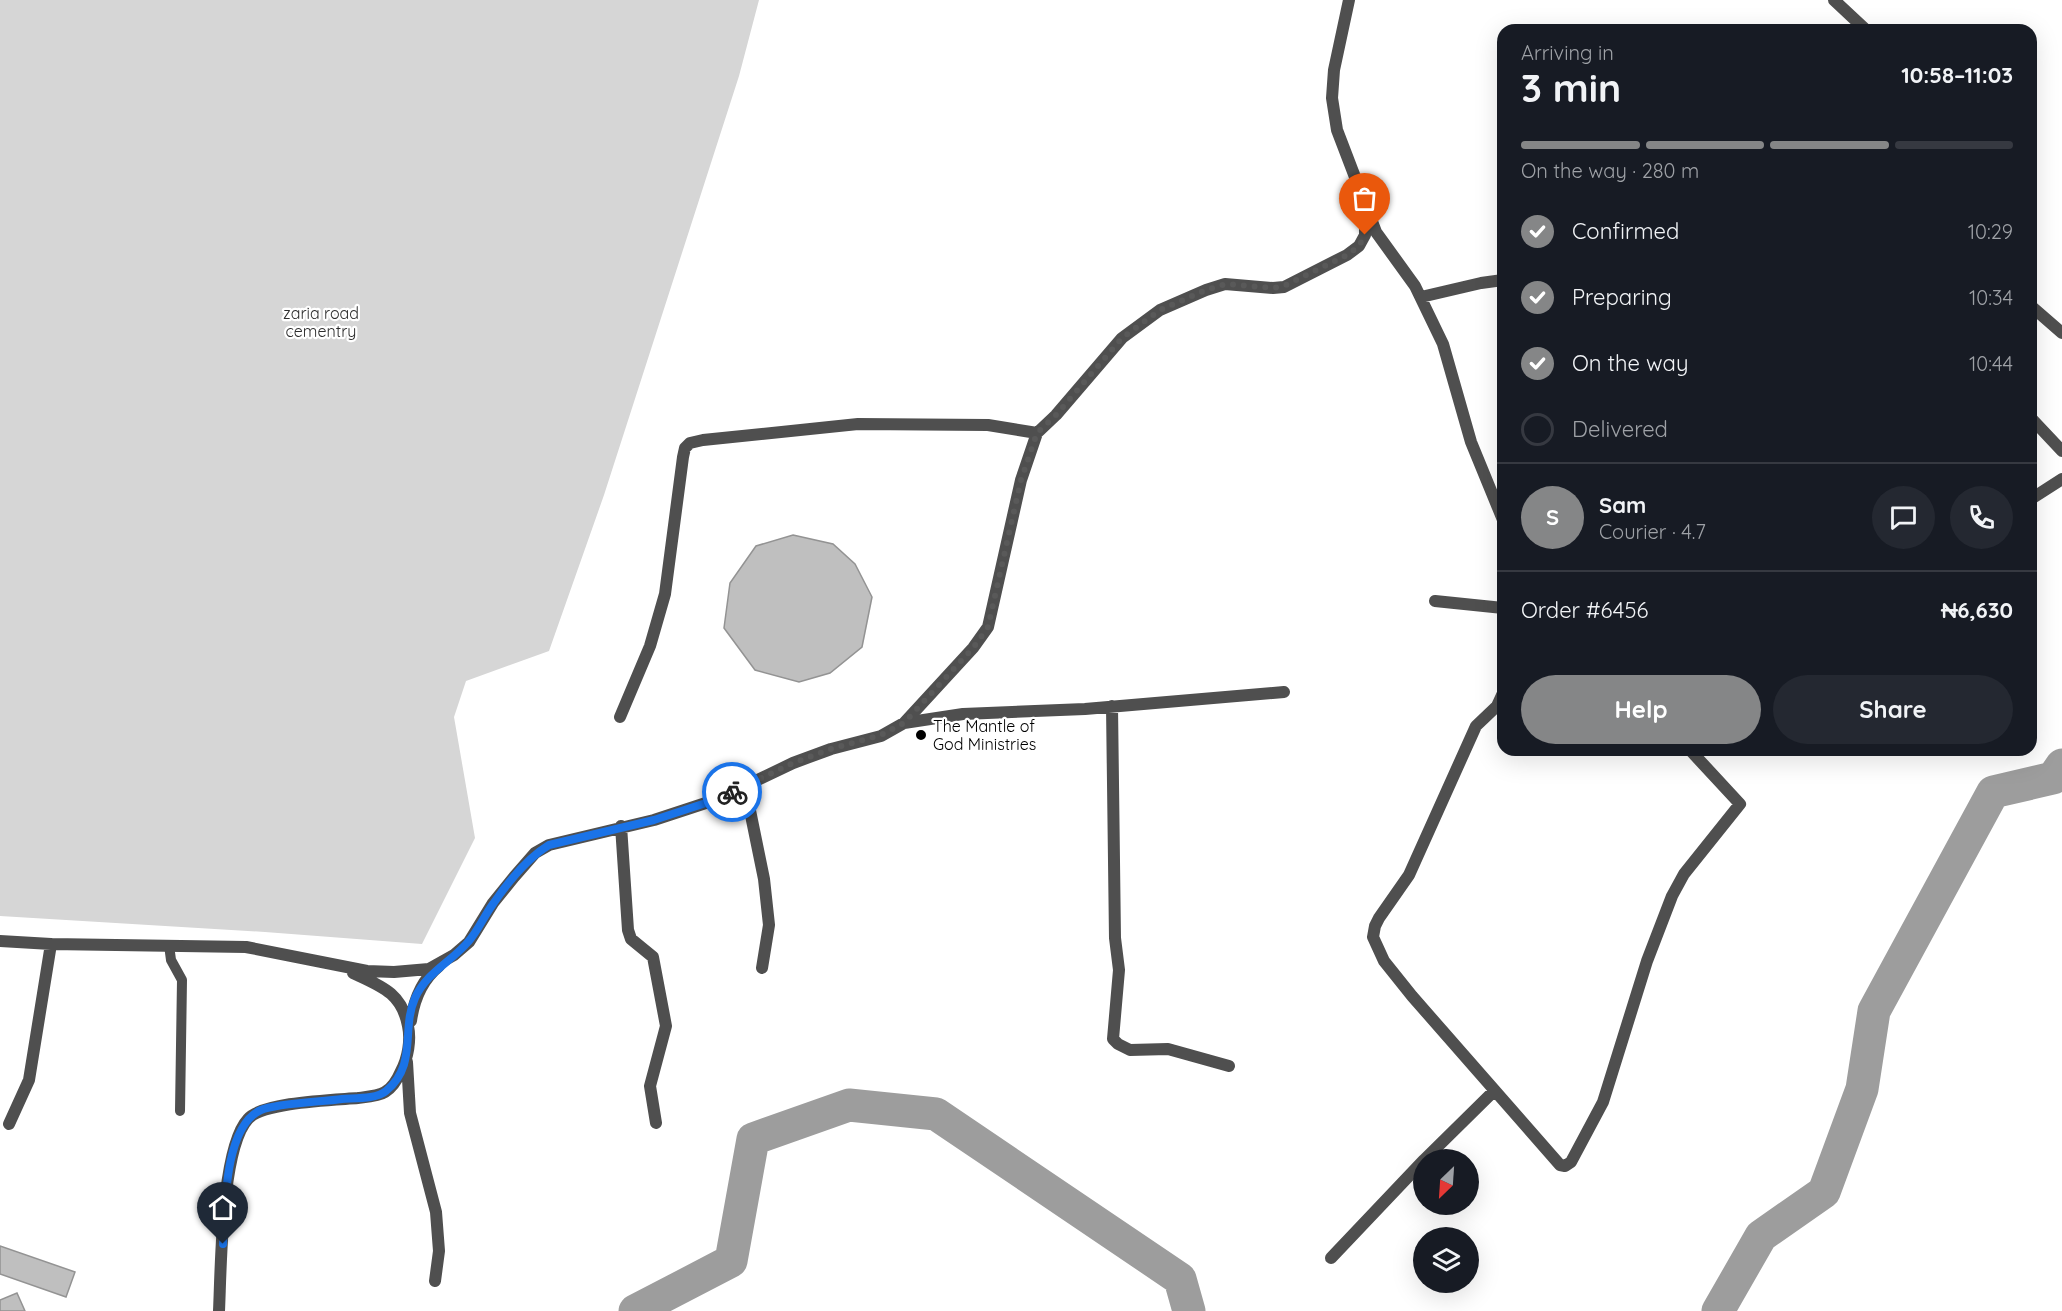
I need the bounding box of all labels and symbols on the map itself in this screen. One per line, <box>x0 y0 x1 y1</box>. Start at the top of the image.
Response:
pin <box>1339 173 1390 235</box>
park label: zaria road cementry <box>283 303 359 341</box>
place label: The Mantle of God Ministries <box>933 716 1036 754</box>
marker: The Mantle of God Ministries <box>914 728 928 742</box>
courier <box>702 762 762 822</box>
north arrow <box>1413 1149 1479 1215</box>
pin <box>197 1182 248 1244</box>

